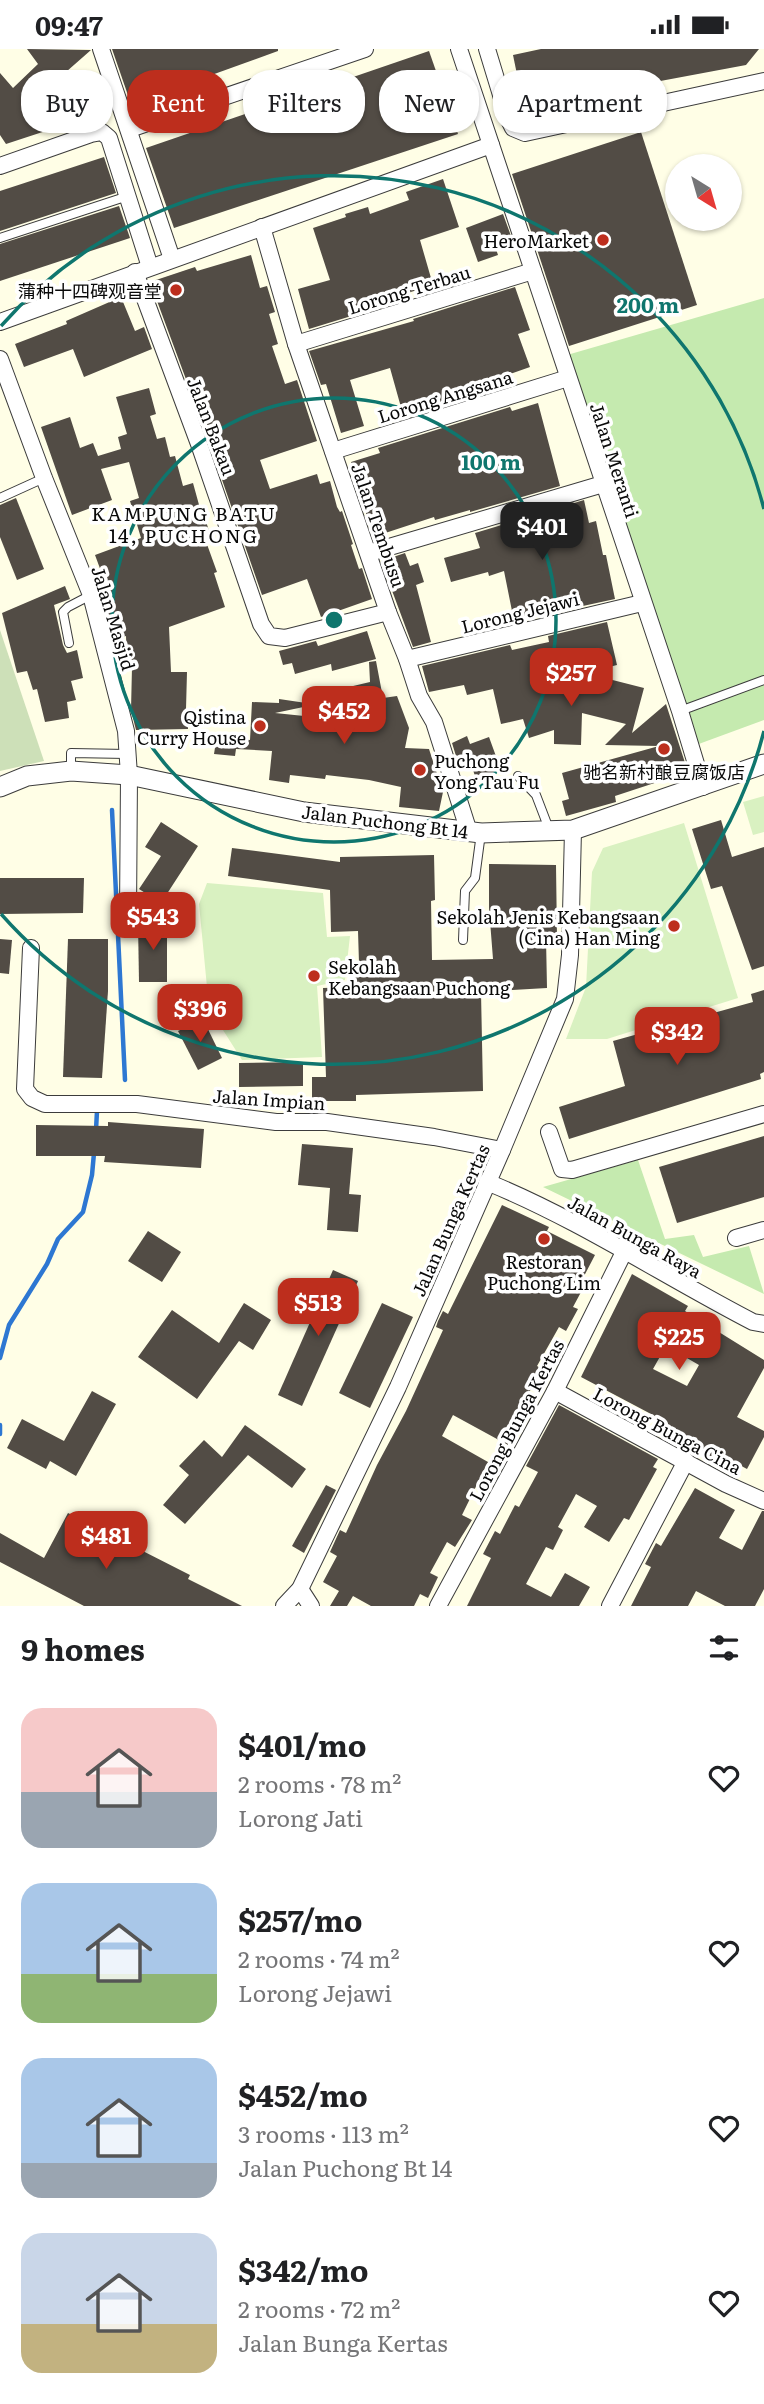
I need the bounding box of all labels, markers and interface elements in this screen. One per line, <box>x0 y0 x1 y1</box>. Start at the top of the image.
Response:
text: 09:47 <box>35 5 103 44</box>
chip: Buy <box>21 70 113 133</box>
chip: Rent <box>127 70 229 133</box>
chip: Filters <box>243 70 365 133</box>
chip: New <box>379 70 479 133</box>
chip: Apartment <box>493 70 667 133</box>
north arrow <box>665 154 742 231</box>
map controls <box>665 154 742 231</box>
place label: HeroMarket <box>484 227 590 254</box>
marker: HeroMarket <box>595 232 611 248</box>
street label: Lorong Terbau <box>344 258 474 320</box>
place label: 蒲种十四碑观音堂 <box>18 277 162 304</box>
marker: 蒲种十四碑观音堂 <box>168 282 184 298</box>
text: 200 m <box>617 288 679 319</box>
street label: Lorong Angsana <box>374 363 516 429</box>
street label: Jalan Bakau <box>181 373 243 479</box>
street label: Jalan Meranti <box>584 399 646 521</box>
text: 100 m <box>461 445 521 476</box>
street label: Jalan Tembusu <box>345 459 413 591</box>
district label: KAMPUNG BATU 14, PUCHONG <box>91 499 277 549</box>
pin: $401 <box>501 503 583 562</box>
text: $401 <box>516 508 568 542</box>
street label: Jalan Masjid <box>85 562 143 674</box>
street label: Lorong Jejawi <box>458 584 582 640</box>
centre of rings <box>322 608 346 632</box>
pin: $257 <box>530 649 612 708</box>
text: $257 <box>546 654 596 688</box>
pin: $452 <box>303 687 385 746</box>
text: $452 <box>318 692 370 726</box>
place label: Qistina Curry House <box>137 703 246 751</box>
marker: Qistina Curry House <box>252 718 268 734</box>
marker: 驰名新村酿豆腐饭店 <box>656 741 672 757</box>
place label: Puchong Yong Tau Fu <box>434 747 540 795</box>
place label: 驰名新村酿豆腐饭店 <box>583 758 745 785</box>
marker: Puchong Yong Tau Fu <box>412 762 428 778</box>
street label: Jalan Puchong Bt 14 <box>300 797 470 845</box>
pin: $543 <box>112 893 194 952</box>
text: $543 <box>127 898 179 932</box>
place label: Sekolah Jenis Kebangsaan (Cina) Han Ming <box>436 903 661 951</box>
marker: Sekolah Jenis Kebangsaan (Cina) Han Ming <box>666 918 682 934</box>
place label: Sekolah Kebangsaan Puchong <box>328 953 511 1001</box>
marker: Sekolah Kebangsaan Puchong <box>306 968 322 984</box>
pin: $396 <box>159 985 241 1044</box>
text: $396 <box>173 990 227 1024</box>
pin: $342 <box>636 1007 718 1067</box>
text: $342 <box>651 1013 703 1047</box>
street label: Jalan Impian <box>212 1082 327 1116</box>
street label: Jalan Bunga Kertas <box>404 1140 496 1300</box>
street label: Jalan Bunga Raya <box>563 1188 707 1284</box>
marker: Restoran Puchong Lim <box>536 1231 552 1247</box>
place label: Restoran Puchong Lim <box>487 1248 601 1296</box>
pin: $513 <box>277 1279 359 1338</box>
text: $513 <box>294 1284 342 1318</box>
pin: $225 <box>638 1313 720 1372</box>
text: $225 <box>654 1318 704 1352</box>
street label: Lorong Bunga Kertas <box>462 1334 570 1506</box>
street label: Lorong Bunga Cina <box>589 1379 747 1481</box>
pin: $481 <box>65 1511 147 1571</box>
text: $481 <box>81 1517 131 1551</box>
text: 9 homes <box>21 1626 145 1670</box>
icon: filters <box>705 1629 743 1667</box>
text: $401/mo <box>238 1722 367 1766</box>
icon: home <box>77 1736 161 1820</box>
icon: heart <box>705 1759 743 1797</box>
text: 2 rooms · 78 m² <box>238 1766 401 1800</box>
text: Lorong Jati <box>238 1800 363 1834</box>
text: $257/mo <box>238 1897 363 1941</box>
icon: home <box>77 1911 161 1995</box>
icon: heart <box>705 1934 743 1972</box>
text: 2 rooms · 74 m² <box>238 1941 400 1975</box>
text: Lorong Jejawi <box>238 1975 392 2009</box>
text: $452/mo <box>238 2072 368 2116</box>
icon: home <box>77 2086 161 2170</box>
icon: heart <box>705 2109 743 2147</box>
text: 3 rooms · 113 m² <box>238 2116 409 2150</box>
text: Jalan Puchong Bt 14 <box>238 2150 452 2184</box>
text: $342/mo <box>238 2247 368 2291</box>
icon: home <box>77 2261 161 2345</box>
icon: heart <box>705 2284 743 2322</box>
text: 2 rooms · 72 m² <box>238 2291 400 2325</box>
text: Jalan Bunga Kertas <box>238 2325 448 2359</box>

